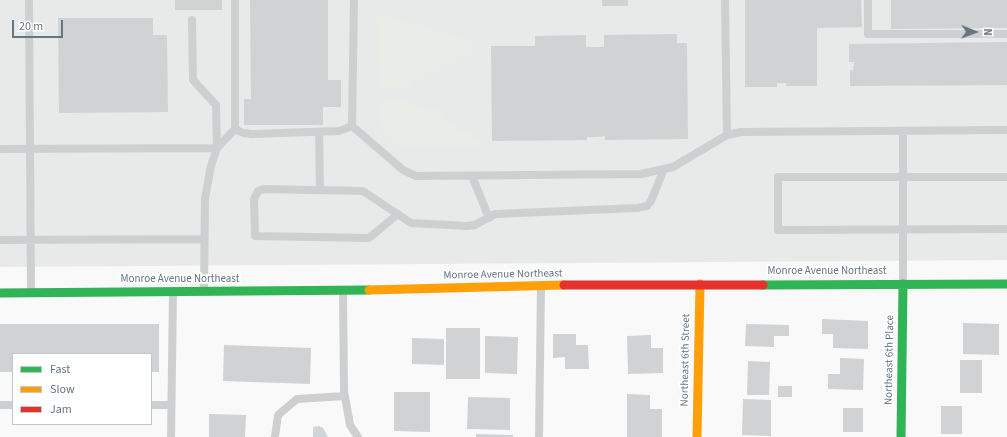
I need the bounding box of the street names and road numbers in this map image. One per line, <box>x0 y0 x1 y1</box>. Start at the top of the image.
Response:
street label: Monroe Avenue Northeast <box>768 265 886 279</box>
street label: Monroe Avenue Northeast <box>443 267 563 283</box>
street label: Monroe Avenue Northeast <box>121 273 239 287</box>
street label: Northeast 6th Street <box>679 314 693 406</box>
street label: Northeast 6th Place <box>883 315 897 405</box>

